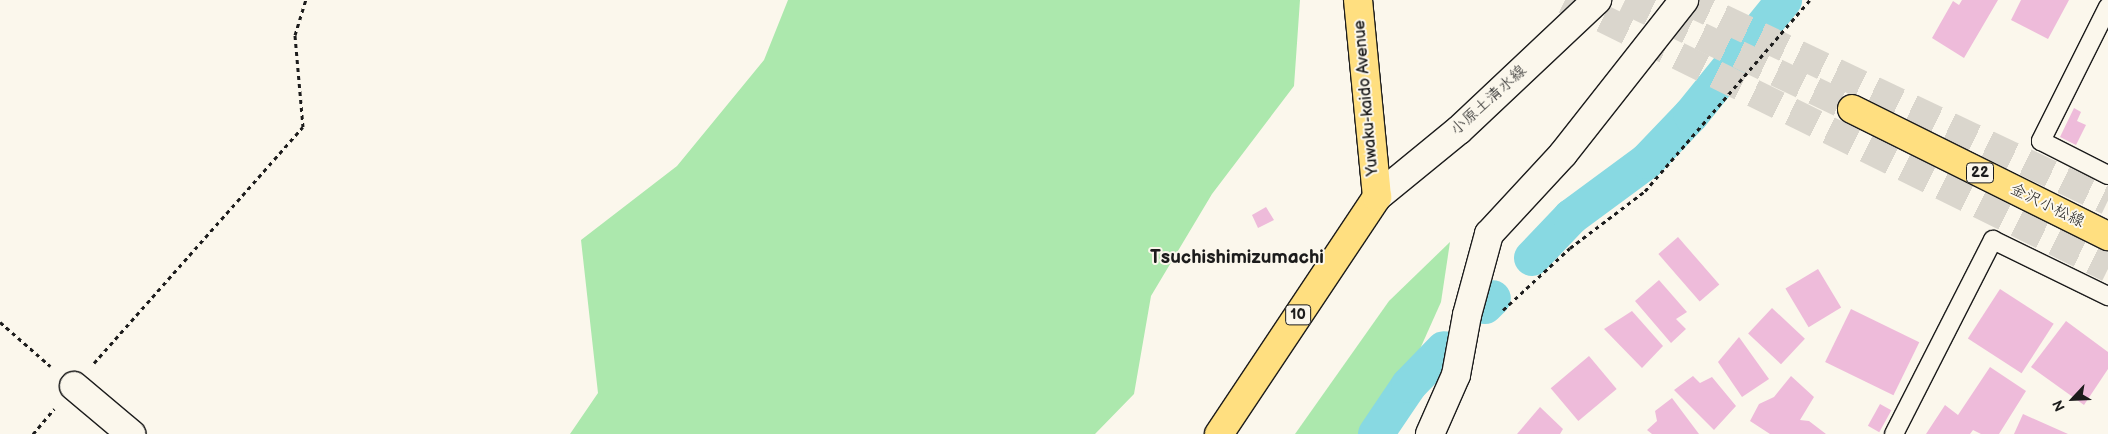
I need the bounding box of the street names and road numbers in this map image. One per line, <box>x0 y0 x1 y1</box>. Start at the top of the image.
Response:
street label: Yuwaku-kaido Avenue <box>1351 19 1383 177</box>
street label: 小原土清水線 <box>1447 62 1531 140</box>
road number: 22 <box>1965 160 1995 186</box>
street label: 金沢小松線 <box>2007 180 2087 232</box>
road number: 10 <box>1284 302 1312 328</box>

